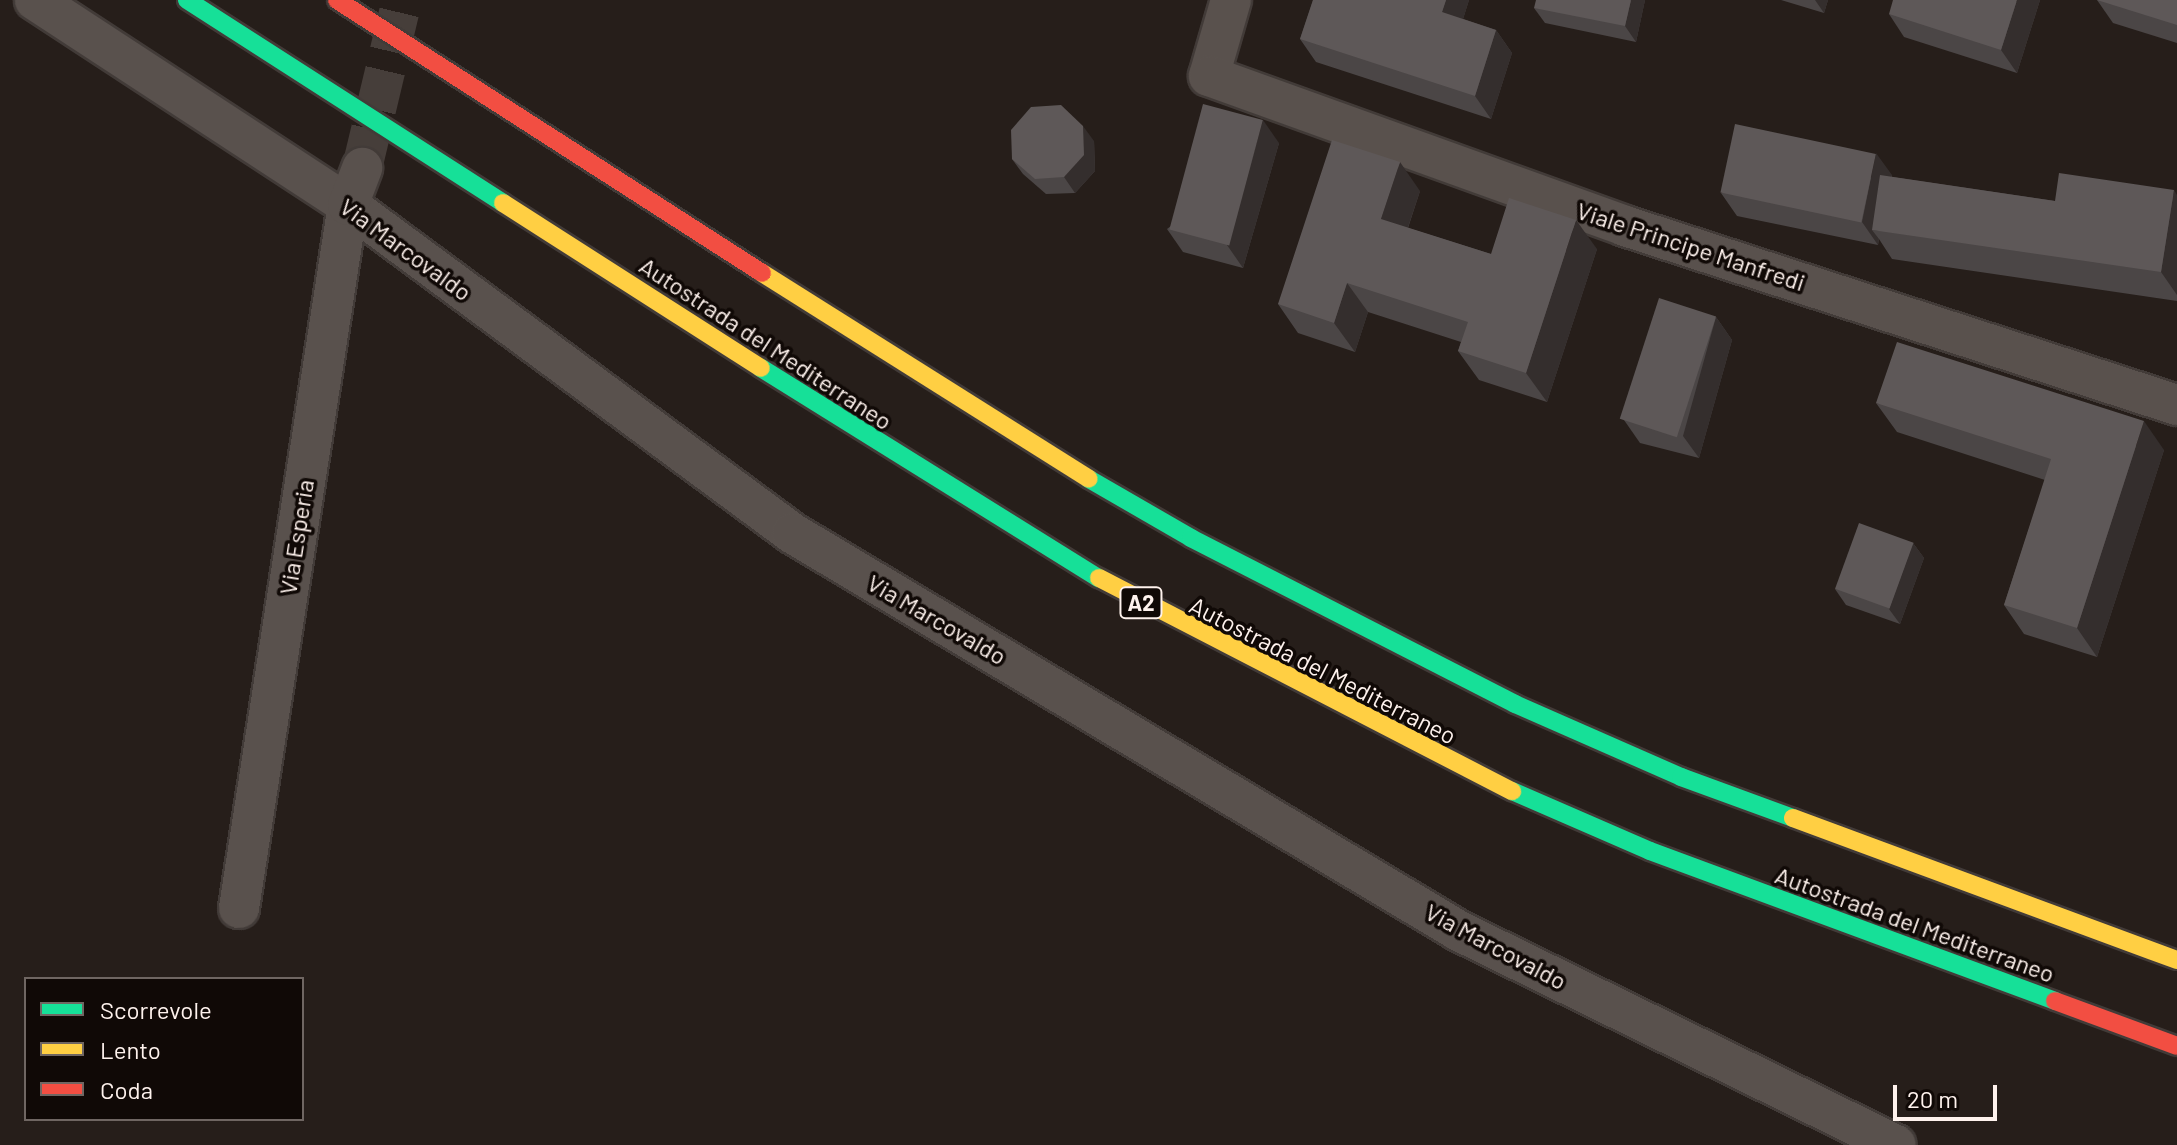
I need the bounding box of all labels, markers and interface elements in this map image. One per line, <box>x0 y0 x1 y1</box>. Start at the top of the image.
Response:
street label: Via Marcovaldo <box>335 192 477 306</box>
street label: Viale Principe Manfredi <box>1573 195 1809 297</box>
street label: Autostrada del Mediterraneo <box>634 251 898 435</box>
street label: Via Esperia <box>273 477 319 597</box>
street label: Via Marcovaldo <box>862 568 1012 670</box>
road number: A2 <box>1119 585 1163 621</box>
street label: Autostrada del Mediterraneo <box>1185 590 1461 750</box>
street label: Autostrada del Mediterraneo <box>1771 860 2059 988</box>
street label: Via Marcovaldo <box>1421 897 1571 995</box>
legend <box>24 977 304 1121</box>
text: Scorrevole <box>100 995 212 1024</box>
text: Lento <box>100 1035 161 1064</box>
scale bar <box>1897 1069 2001 1119</box>
text: Coda <box>100 1075 153 1104</box>
text: 20 m <box>1907 1084 1958 1113</box>

